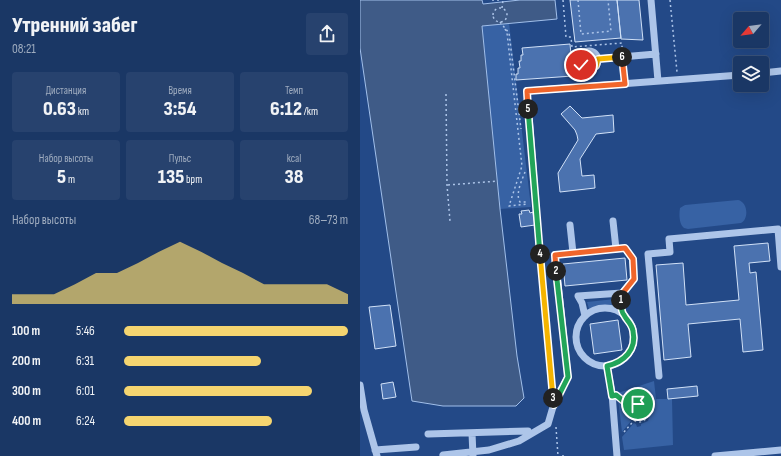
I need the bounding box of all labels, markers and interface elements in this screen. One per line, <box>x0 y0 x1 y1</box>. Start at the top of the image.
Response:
text: Утренний забег <box>12 12 137 39</box>
north arrow <box>733 12 769 48</box>
map controls <box>733 12 769 92</box>
button: share <box>306 13 348 55</box>
text: 08:21 <box>12 41 36 57</box>
pin: 6 <box>612 47 632 67</box>
pin <box>564 48 598 82</box>
text: 6 <box>619 50 625 63</box>
icon: check <box>570 54 592 76</box>
button: layers <box>733 56 769 92</box>
text: Дистанция <box>46 84 86 97</box>
text: Время <box>168 84 192 97</box>
text: Темп <box>285 84 303 97</box>
text: 0.63 <box>43 97 76 121</box>
text: 3:54 <box>164 97 196 121</box>
text: 6:12 <box>270 97 302 121</box>
pin: 5 <box>518 99 538 119</box>
text: 5 <box>526 102 530 115</box>
text: km <box>76 105 89 118</box>
text: /km <box>302 105 318 118</box>
text: Набор высоты <box>39 152 93 165</box>
text: Пульс <box>169 152 191 165</box>
text: kcal <box>287 152 301 165</box>
text: 5 <box>57 165 66 189</box>
text: 135 <box>158 165 184 189</box>
text: 38 <box>285 165 303 189</box>
text: m <box>66 173 75 186</box>
text: bpm <box>184 173 202 186</box>
text: Набор высоты <box>12 212 76 228</box>
text: 68–73 m <box>309 212 348 228</box>
pin: 4 <box>530 244 550 264</box>
text: 4 <box>537 247 543 260</box>
pin: 2 <box>546 261 566 281</box>
text: 2 <box>554 264 558 277</box>
pin: 1 <box>611 290 631 310</box>
text: 1 <box>619 293 623 306</box>
text: 100 m <box>12 323 40 339</box>
text: 5:46 <box>76 323 95 339</box>
text: 200 m <box>12 353 41 369</box>
text: 6:31 <box>76 353 94 369</box>
text: 300 m <box>12 383 41 399</box>
text: 6:01 <box>76 383 95 399</box>
pin <box>621 387 655 421</box>
pin: 3 <box>543 388 563 408</box>
text: 3 <box>551 391 555 404</box>
icon: arrive <box>627 393 649 415</box>
text: 400 m <box>12 413 41 429</box>
text: 6:24 <box>76 413 95 429</box>

